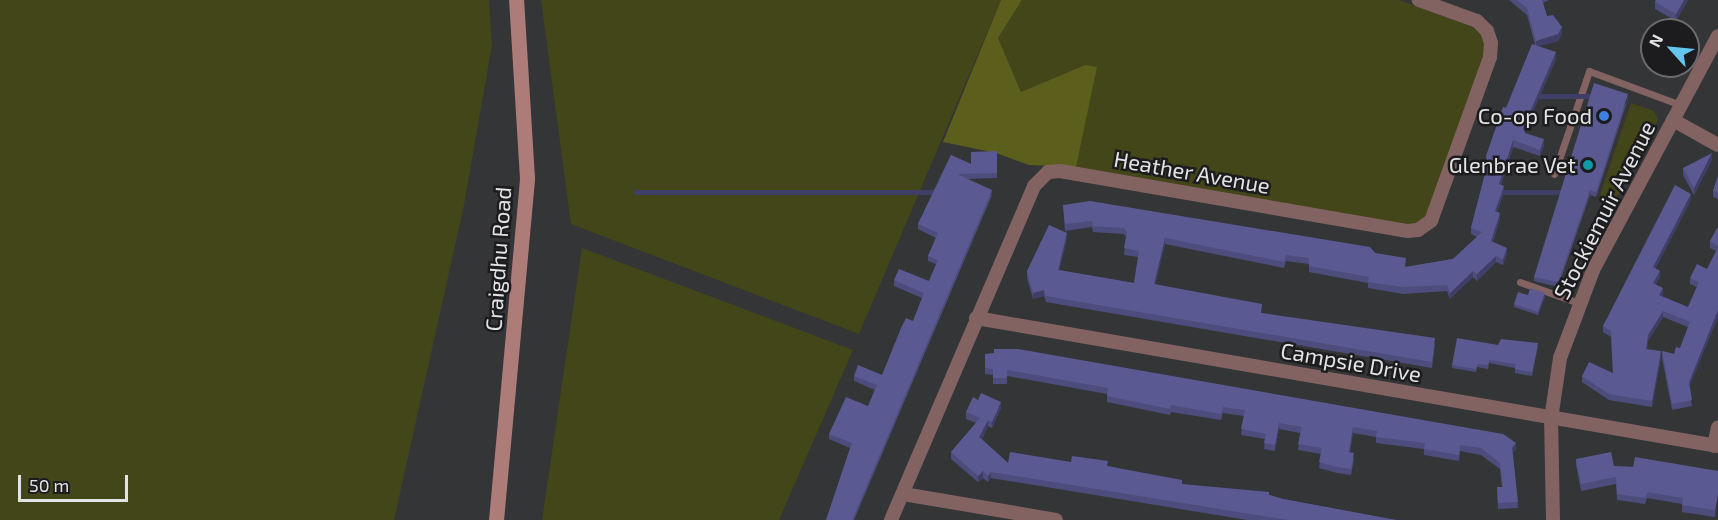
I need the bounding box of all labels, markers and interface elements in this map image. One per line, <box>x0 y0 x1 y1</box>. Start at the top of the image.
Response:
north arrow <box>1640 18 1700 78</box>
text: N <box>1644 31 1666 50</box>
place label: Co-op Food <box>1478 103 1592 129</box>
marker: Co-op Food <box>1597 109 1611 123</box>
street label: Stockiemuir Avenue <box>1548 116 1660 304</box>
street label: Heather Avenue <box>1111 145 1273 199</box>
place label: Glenbrae Vet <box>1448 152 1576 178</box>
marker: Glenbrae Vet <box>1581 158 1595 172</box>
street label: Craigdhu Road <box>480 186 516 332</box>
street label: Campsie Drive <box>1279 337 1423 387</box>
scale bar <box>21 463 130 501</box>
text: 50 m <box>29 474 69 496</box>

